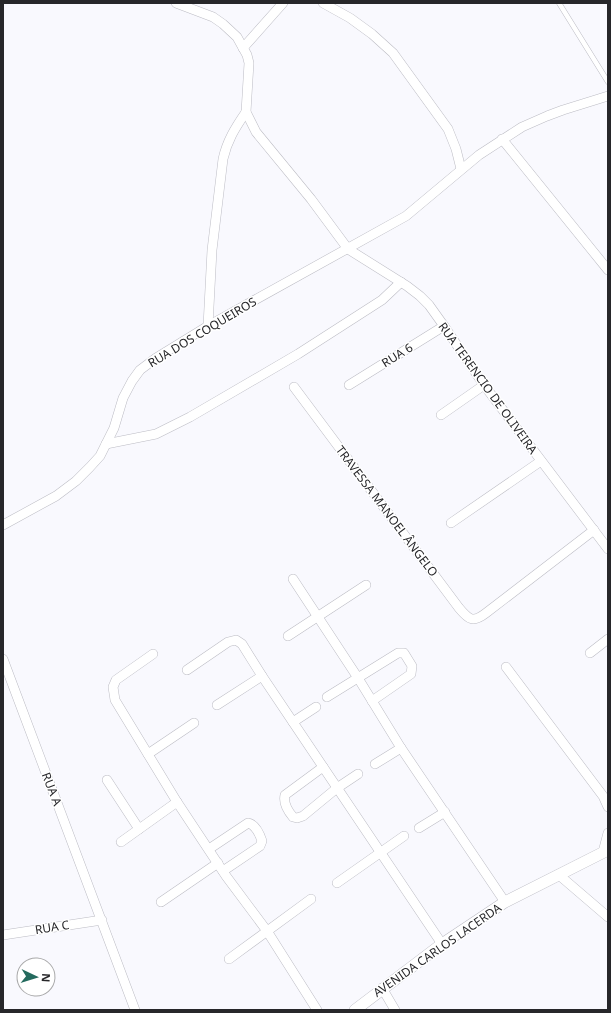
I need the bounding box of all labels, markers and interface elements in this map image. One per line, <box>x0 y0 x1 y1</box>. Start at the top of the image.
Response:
street label: RUA DOS COQUEIROS <box>145 293 260 371</box>
street label: RUA TERENCIO DE OLIVEIRA <box>434 319 542 458</box>
street label: RUA 6 <box>378 339 416 371</box>
street label: TRAVESSA MANOEL ÂNGELO <box>332 442 442 580</box>
street label: RUA A <box>38 770 66 808</box>
street label: AVENIDA CARLOS LACERDA <box>369 899 505 1001</box>
street label: RUA C <box>34 916 71 938</box>
north arrow <box>16 957 56 997</box>
text: N <box>39 973 54 983</box>

